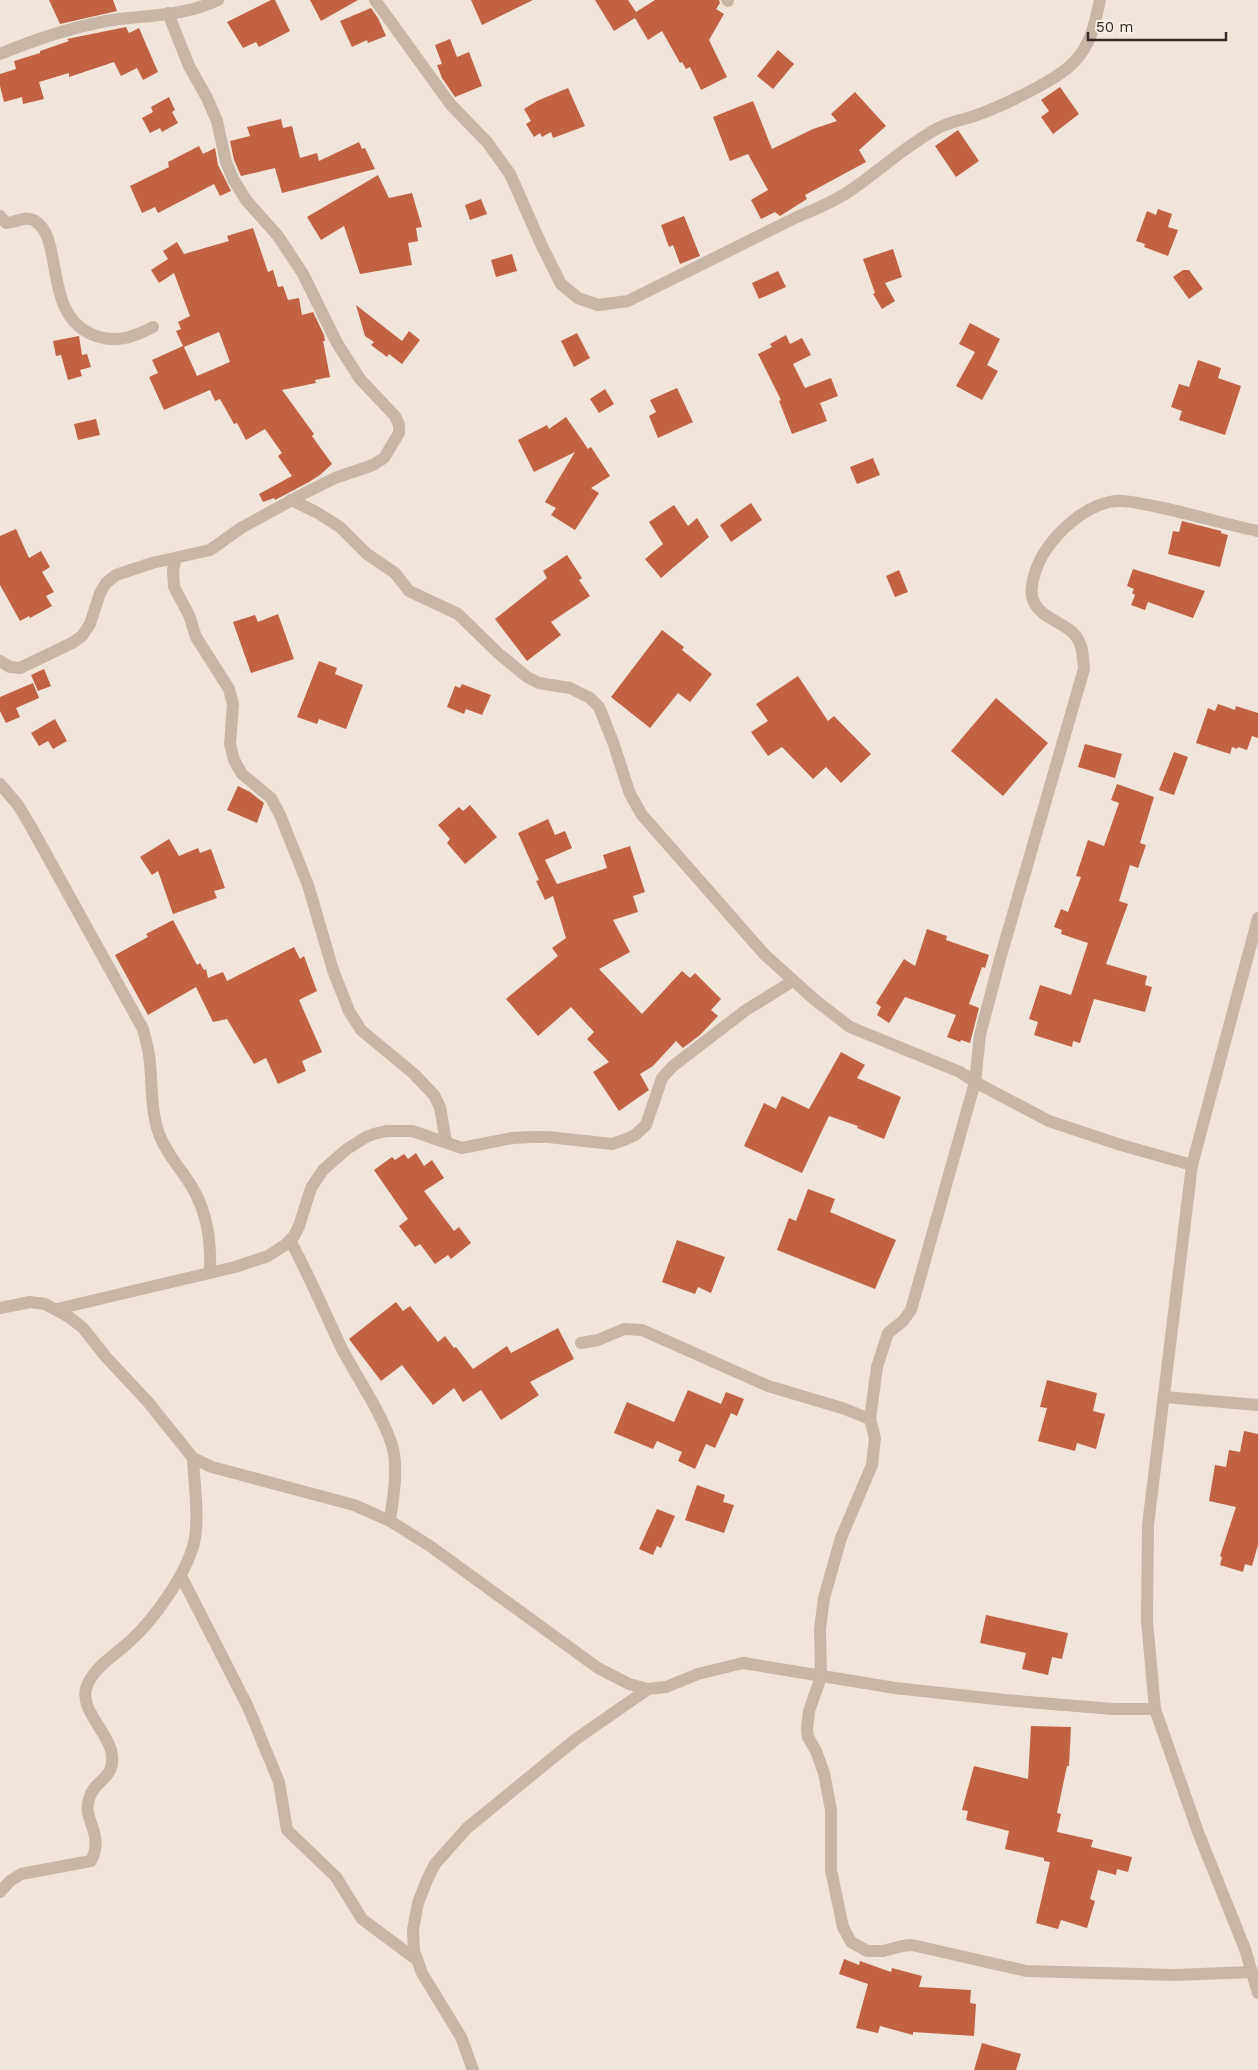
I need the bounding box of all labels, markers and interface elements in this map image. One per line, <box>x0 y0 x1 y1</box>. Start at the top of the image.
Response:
scale bar <box>1088 10 1226 42</box>
text: 50 m <box>1096 18 1133 36</box>

